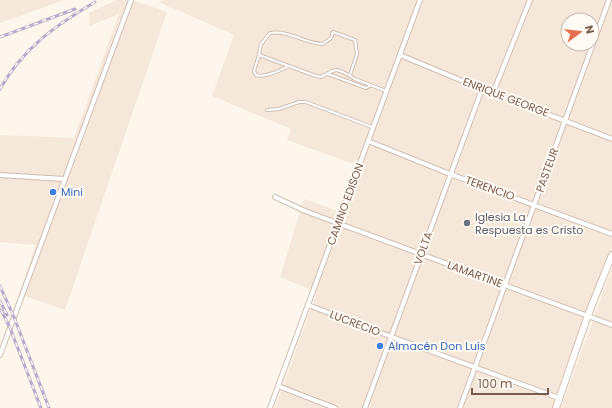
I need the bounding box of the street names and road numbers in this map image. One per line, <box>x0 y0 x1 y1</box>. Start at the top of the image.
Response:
street label: ENRIQUE GEORGE <box>461 73 551 121</box>
street label: PASTEUR <box>532 145 562 194</box>
street label: CAMINO EDISON <box>323 161 367 247</box>
street label: TERENCIO <box>463 172 517 204</box>
street label: VOLTA <box>410 229 437 267</box>
street label: LAMARTINE <box>445 257 505 291</box>
street label: LUCRECIO <box>327 306 383 340</box>

